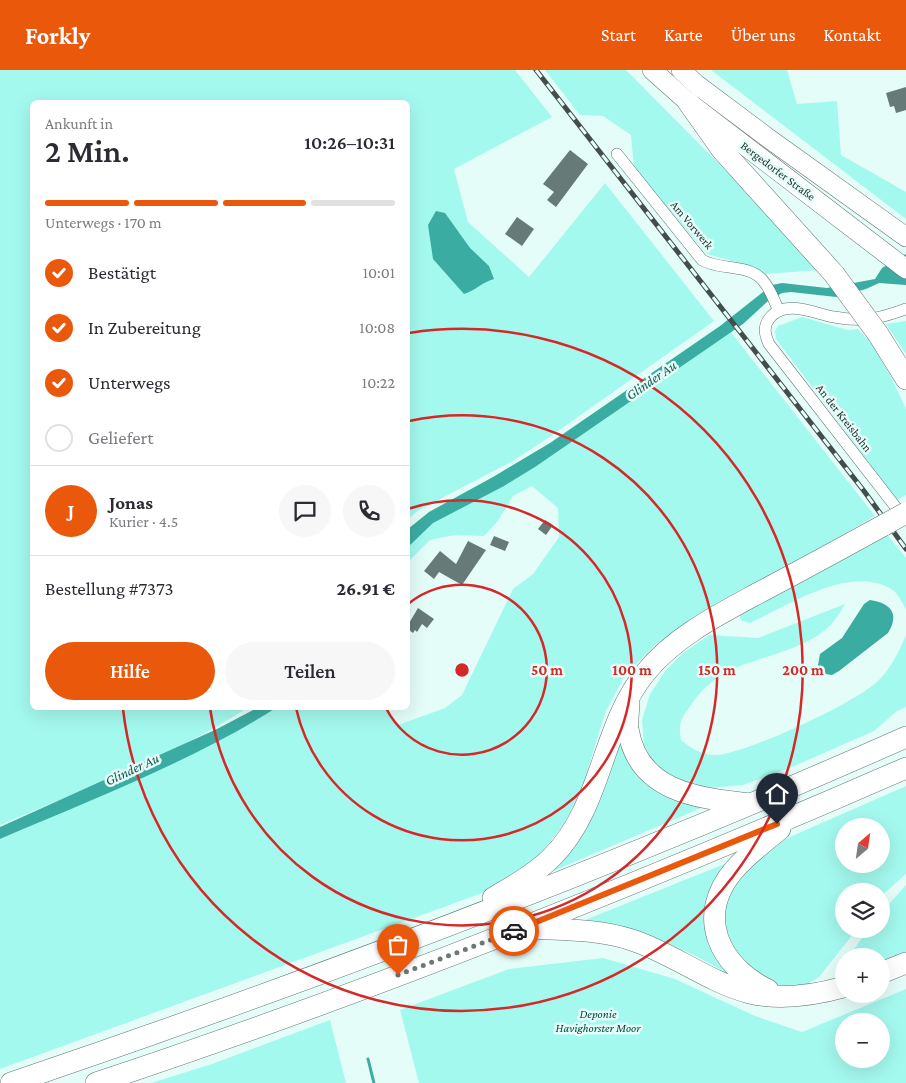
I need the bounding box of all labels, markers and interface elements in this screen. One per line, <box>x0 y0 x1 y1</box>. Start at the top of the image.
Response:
text: Forkly <box>25 22 90 49</box>
text: Start <box>601 25 636 45</box>
text: Karte <box>664 25 703 45</box>
text: Über uns <box>731 25 796 45</box>
text: Kontakt <box>824 25 881 45</box>
text: Ankunft in <box>45 115 113 132</box>
text: 10:26–10:31 <box>304 132 395 153</box>
text: 2 Min. <box>45 133 130 169</box>
street label: Bergedorfer Straße <box>738 138 818 204</box>
street label: Am Vorwerk <box>668 198 717 252</box>
text: Unterwegs · 170 m <box>45 214 162 231</box>
icon: check <box>45 259 73 287</box>
text: Bestätigt <box>88 262 156 283</box>
text: 10:01 <box>363 264 395 281</box>
icon: check <box>45 314 73 342</box>
text: In Zubereitung <box>88 317 201 338</box>
text: 10:08 <box>359 319 395 336</box>
water label: Glinder Au <box>623 357 679 403</box>
icon: check <box>45 369 73 397</box>
text: Unterwegs <box>88 372 171 393</box>
text: 10:22 <box>362 374 395 391</box>
street label: An der Kreisbahn <box>813 381 875 455</box>
text: Geliefert <box>88 427 154 448</box>
button: chat <box>279 485 331 537</box>
button: phone <box>343 485 395 537</box>
text: Jonas <box>109 492 153 513</box>
text: J <box>68 500 74 521</box>
text: Kurier · 4.5 <box>109 513 178 530</box>
text: Bestellung #7373 <box>45 578 174 599</box>
text: 26.91 € <box>336 578 395 599</box>
button: Hilfe <box>45 642 215 700</box>
button: Teilen <box>225 642 395 700</box>
centre of rings <box>453 661 471 679</box>
text: 50 m <box>531 662 563 678</box>
text: 100 m <box>612 662 652 678</box>
text: 150 m <box>698 662 736 678</box>
text: 200 m <box>782 662 824 678</box>
water label: Glinder Au <box>103 750 161 788</box>
pin <box>756 773 798 824</box>
icon: home <box>763 780 791 808</box>
north arrow <box>835 818 890 872</box>
map controls <box>835 818 890 1068</box>
button: layers <box>835 883 890 938</box>
courier <box>489 906 539 956</box>
icon: car <box>500 917 528 945</box>
pin <box>377 924 419 975</box>
icon: bag <box>384 931 412 959</box>
button: + <box>835 948 890 1003</box>
park label: Deponie Havighorster Moor <box>556 1007 641 1035</box>
button: − <box>835 1013 890 1068</box>

